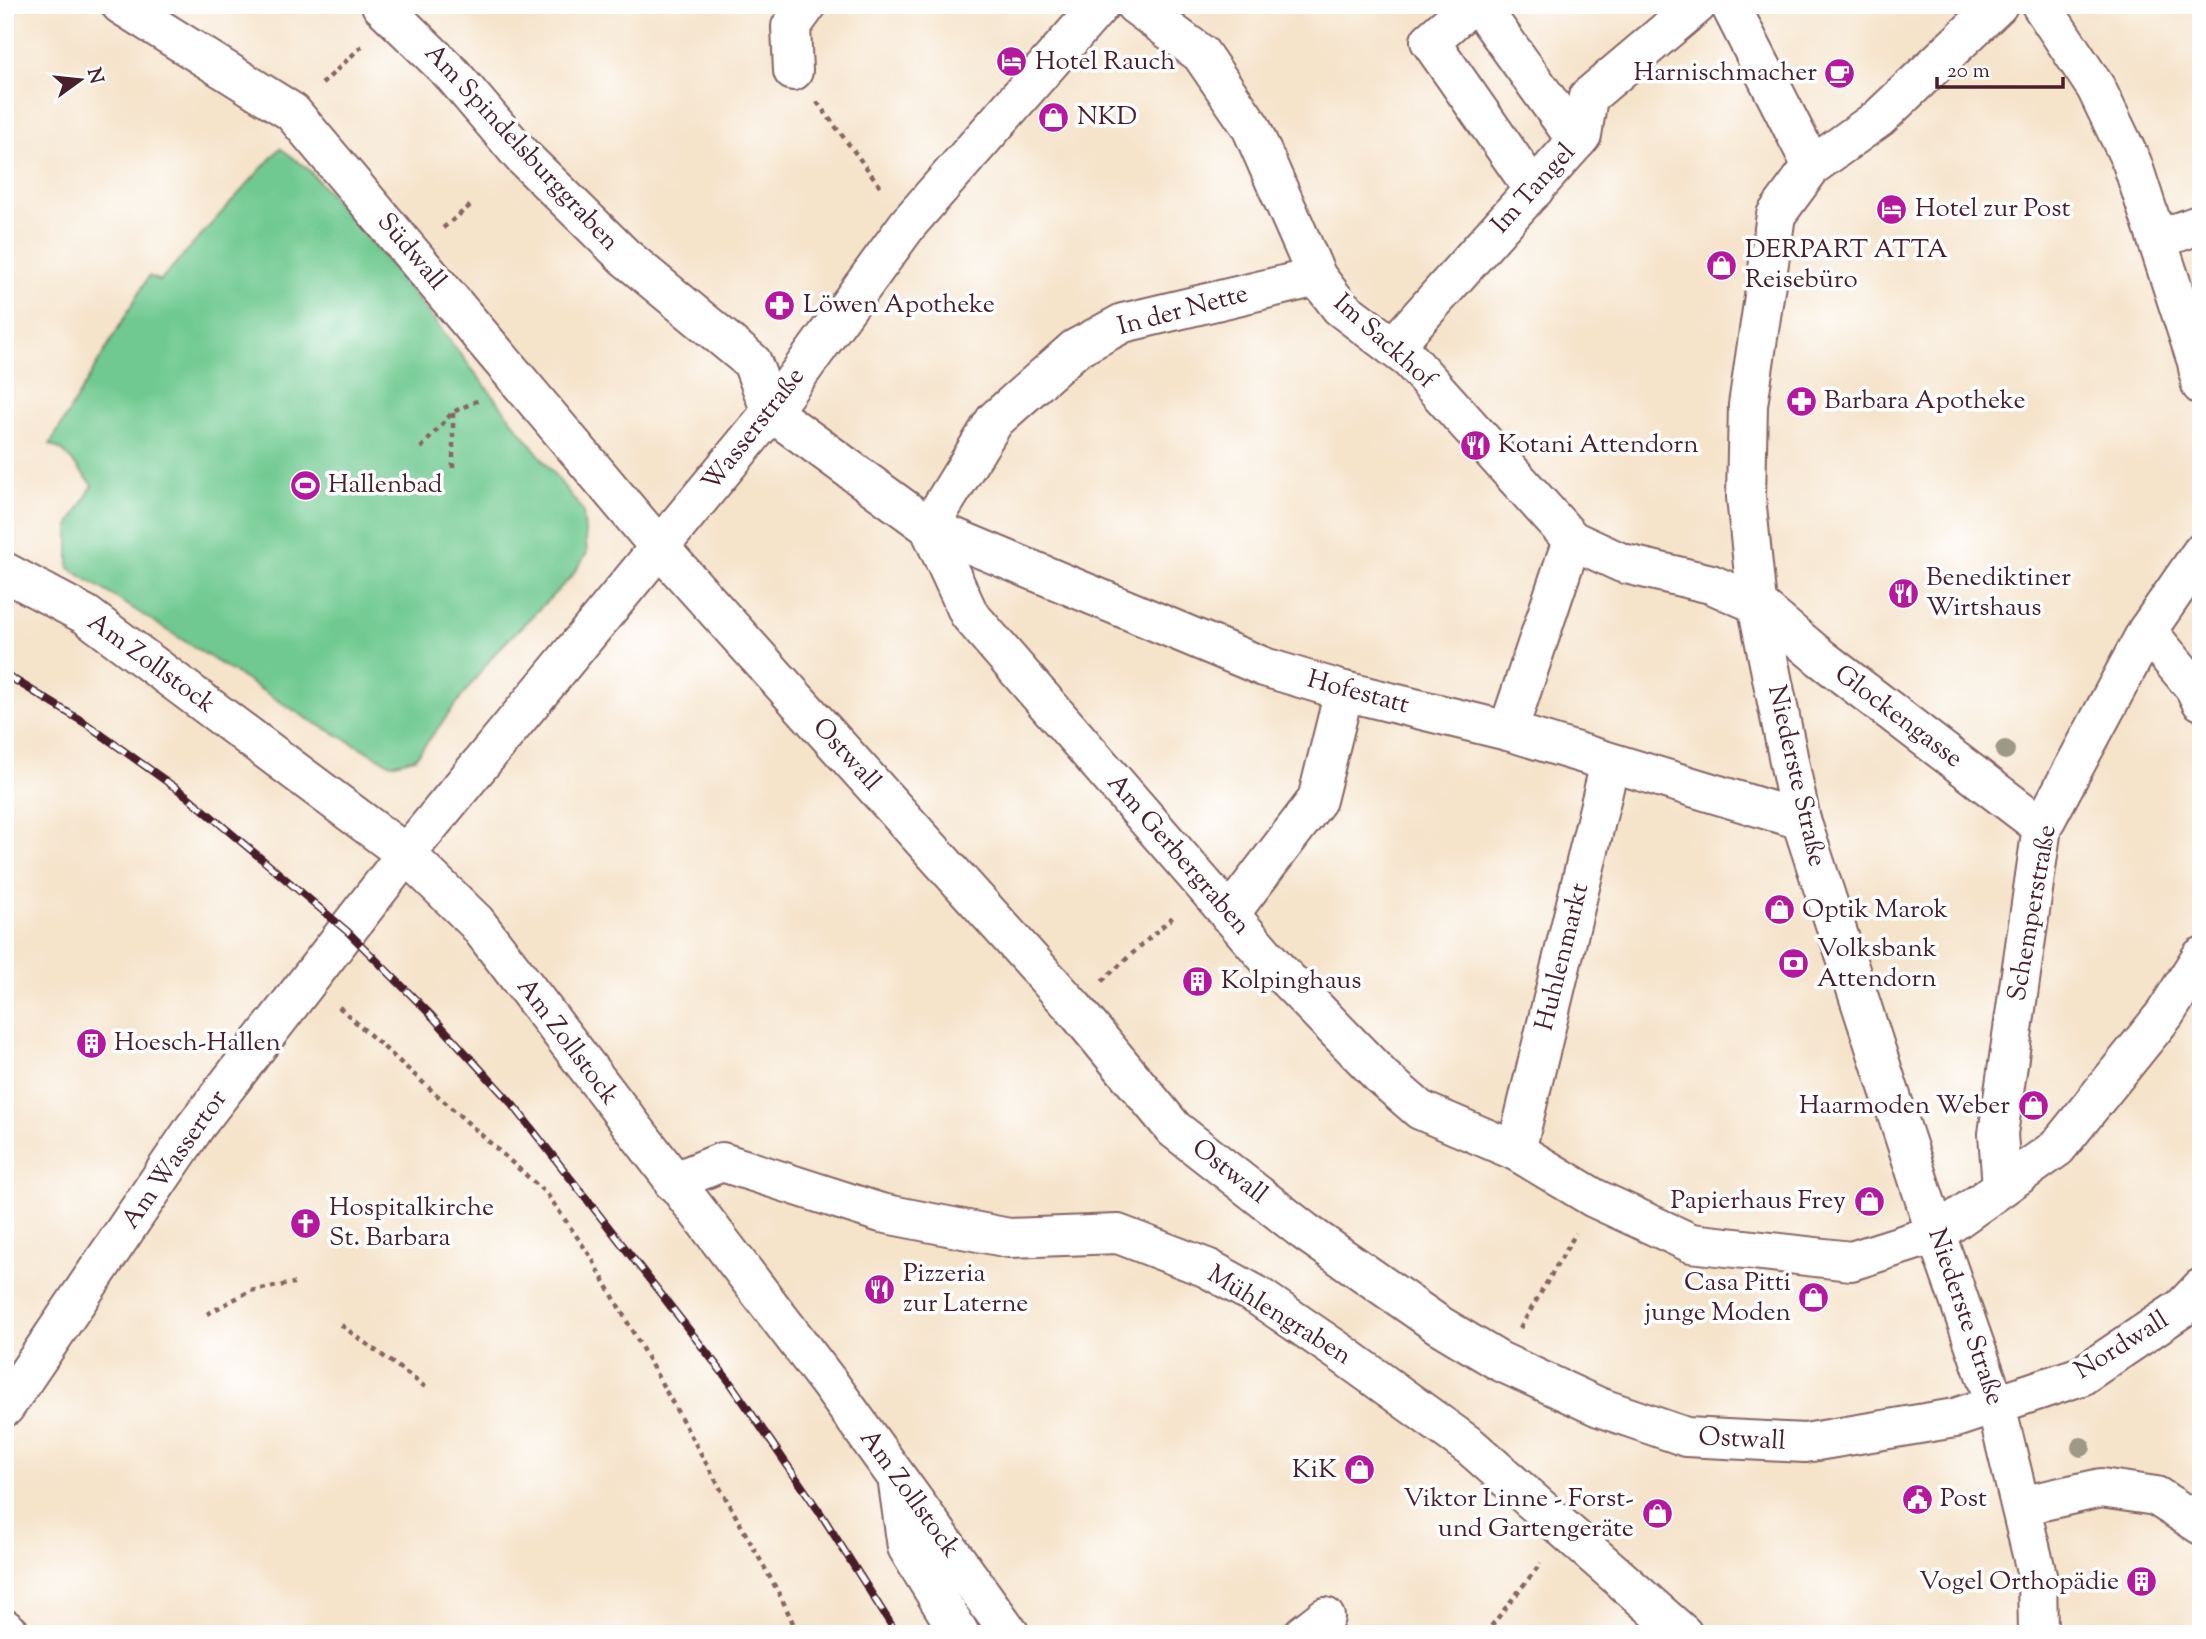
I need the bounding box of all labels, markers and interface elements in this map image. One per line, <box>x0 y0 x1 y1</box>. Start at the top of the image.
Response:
street label: Am Spindelsburggraben <box>415 36 627 260</box>
place label: Hotel Rauch <box>1035 44 1175 81</box>
hotel icon: Hotel Rauch <box>995 45 1029 79</box>
north arrow <box>46 46 116 116</box>
scale bar <box>1937 46 2062 90</box>
place label: Harnischmacher <box>1634 55 1817 92</box>
cafe icon: Harnischmacher <box>1823 56 1857 90</box>
text: 20 m <box>1947 57 1990 87</box>
text: N <box>79 65 109 87</box>
place label: NKD <box>1077 99 1137 136</box>
shop icon: NKD <box>1037 100 1071 134</box>
street label: Im Tangel <box>1483 136 1585 242</box>
place label: Hotel zur Post <box>1915 191 2070 228</box>
hotel icon: Hotel zur Post <box>1875 192 1909 226</box>
street label: Südwall <box>368 205 454 299</box>
place label: DERPART ATTA Reisebüro <box>1745 232 1948 299</box>
shop icon: DERPART ATTA Reisebüro <box>1705 248 1739 282</box>
street label: In der Nette <box>1114 276 1252 346</box>
street label: Im Sackhof <box>1325 286 1444 399</box>
place label: Löwen Apotheke <box>803 287 995 324</box>
pharmacy icon: Löwen Apotheke <box>763 288 797 322</box>
street label: Wasserstraße <box>694 360 814 500</box>
place label: Barbara Apotheke <box>1824 383 2026 420</box>
pharmacy icon: Barbara Apotheke <box>1784 384 1818 418</box>
place label: Kotani Attendorn <box>1498 427 1699 464</box>
restaurant icon: Kotani Attendorn <box>1458 428 1492 462</box>
place label: Hallenbad <box>328 467 443 504</box>
sports icon: Hallenbad <box>288 468 322 502</box>
place label: Benediktiner Wirtshaus <box>1926 560 2071 627</box>
restaurant icon: Benediktiner Wirtshaus <box>1886 576 1920 610</box>
street label: Am Zollstock <box>79 605 223 723</box>
street label: Glockengasse <box>1826 656 1970 778</box>
street label: Hofestatt <box>1303 662 1413 724</box>
street label: Niederste Straße <box>1757 682 1835 870</box>
street label: Ostwall <box>803 710 889 800</box>
street label: Am Gerbergraben <box>1097 766 1259 944</box>
street label: Schemperstraße <box>1999 822 2067 1004</box>
street label: Huhlenmarkt <box>1527 879 1599 1035</box>
place label: Optik Marok <box>1802 892 1948 929</box>
shop icon: Optik Marok <box>1762 893 1796 927</box>
place label: Volksbank Attendorn <box>1817 931 1937 998</box>
bank icon: Volksbank Attendorn <box>1777 947 1811 981</box>
place label: Kolpinghaus <box>1221 963 1361 1000</box>
building icon: Kolpinghaus <box>1181 964 1215 998</box>
street label: Am Zollstock <box>507 971 627 1113</box>
place label: Hoesch-Hallen <box>114 1025 281 1062</box>
building icon: Hoesch-Hallen <box>74 1026 108 1060</box>
street label: Am Wassertor <box>113 1083 237 1237</box>
place label: Haarmoden Weber <box>1799 1088 2010 1125</box>
shop icon: Haarmoden Weber <box>2016 1089 2050 1123</box>
street label: Ostwall <box>1183 1131 1275 1213</box>
place label: Papierhaus Frey <box>1670 1183 1846 1220</box>
shop icon: Papierhaus Frey <box>1852 1184 1886 1218</box>
place label: Hospitalkirche St. Barbara <box>329 1190 494 1257</box>
church icon: Hospitalkirche St. Barbara <box>289 1206 323 1240</box>
street label: Niederste Straße <box>1917 1224 2013 1410</box>
place label: Pizzeria zur Laterne <box>903 1256 1028 1323</box>
street label: Mühlengraben <box>1200 1257 1358 1375</box>
place label: Casa Pitti junge Moden <box>1644 1265 1791 1332</box>
restaurant icon: Pizzeria zur Laterne <box>863 1272 897 1306</box>
shop icon: Casa Pitti junge Moden <box>1797 1281 1831 1315</box>
street label: Nordwall <box>2068 1303 2176 1389</box>
street label: Ostwall <box>1697 1419 1787 1461</box>
street label: Am Zollstock <box>850 1422 968 1566</box>
place label: KiK <box>1292 1452 1337 1489</box>
shop icon: KiK <box>1343 1453 1377 1487</box>
place label: Viktor Linne - Forst- und Gartengeräte <box>1403 1481 1634 1548</box>
place label: Post <box>1940 1481 1987 1518</box>
public building icon: Post <box>1900 1482 1934 1516</box>
shop icon: Viktor Linne - Forst- und Gartengeräte <box>1640 1497 1674 1531</box>
place label: Vogel Orthopädie <box>1919 1564 2119 1601</box>
building icon: Vogel Orthopädie <box>2125 1565 2159 1599</box>

